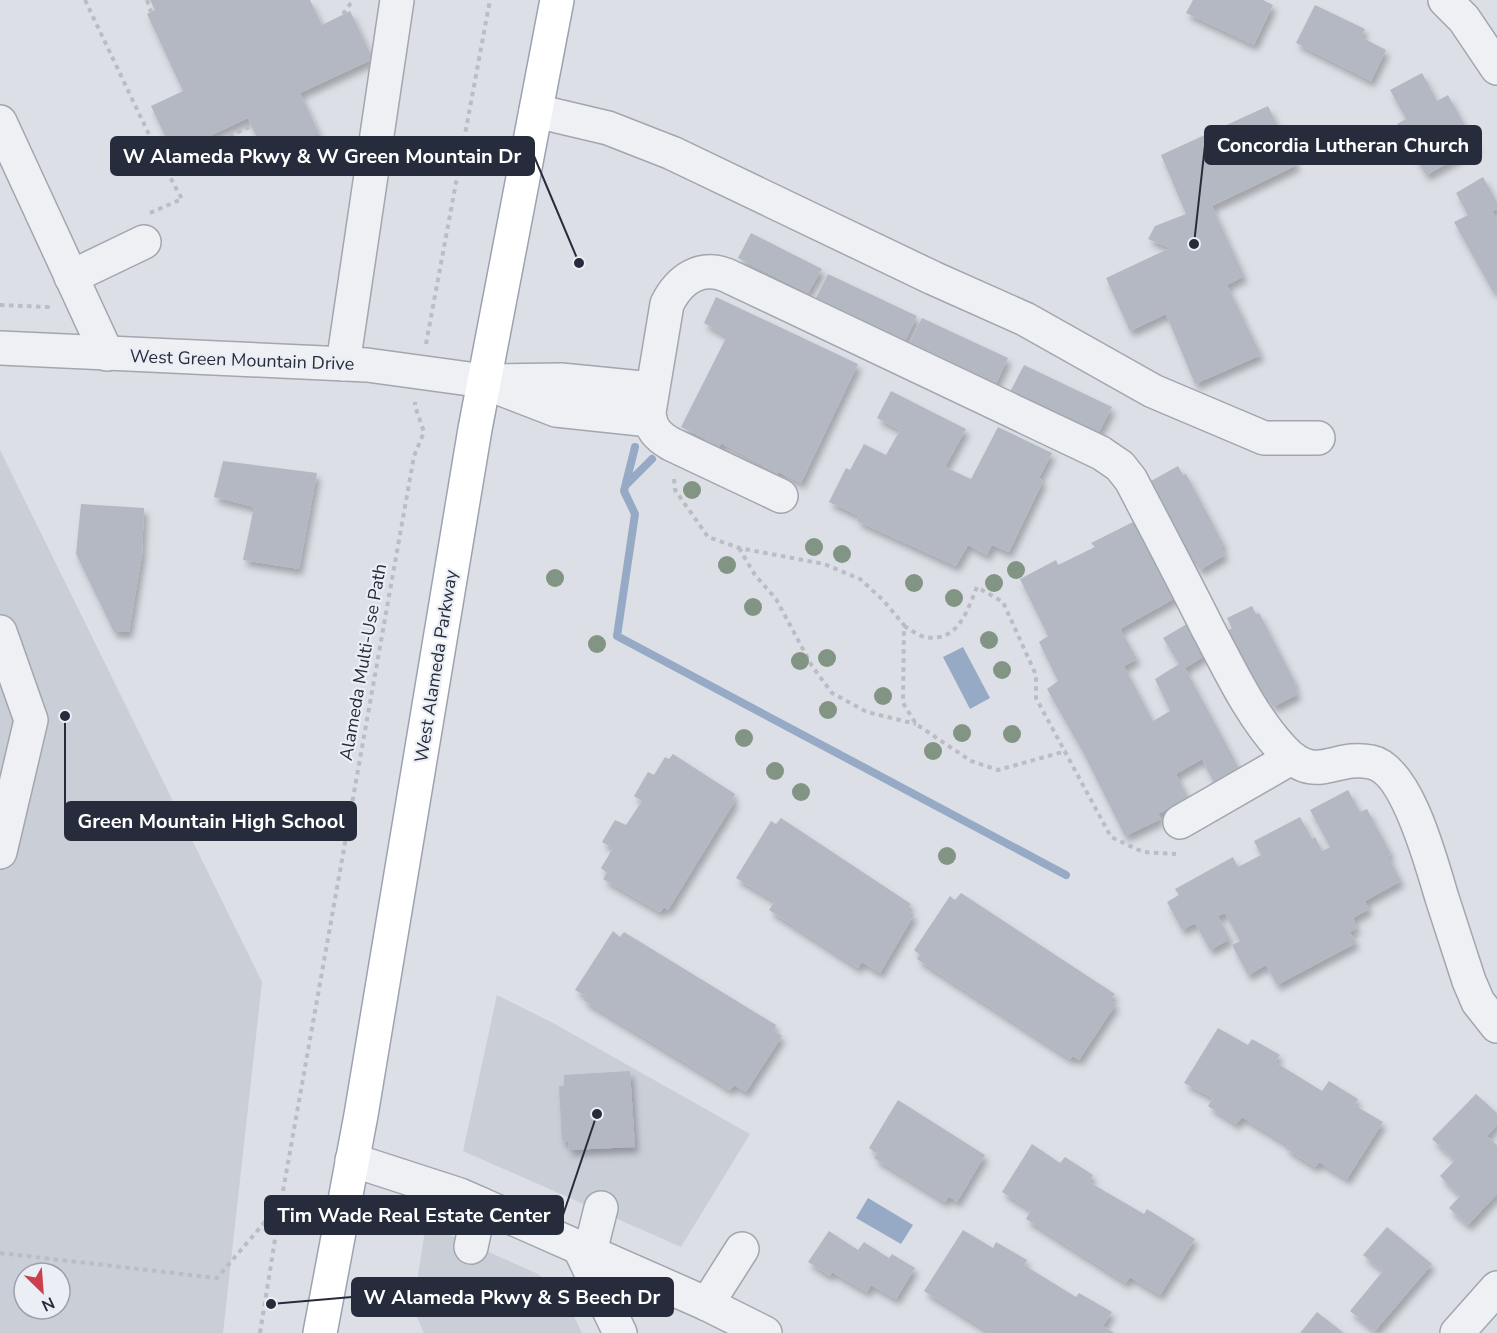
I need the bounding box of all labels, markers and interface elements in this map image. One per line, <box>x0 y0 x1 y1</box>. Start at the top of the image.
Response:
callout: Concordia Lutheran Church <box>1205 126 1481 164</box>
text: Concordia Lutheran Church <box>1217 132 1469 159</box>
callout: W Alameda Pkwy & W Green Mountain Dr <box>111 137 534 175</box>
text: W Alameda Pkwy & W Green Mountain Dr <box>123 143 521 170</box>
street label: West Green Mountain Drive <box>129 344 355 376</box>
street label: Alameda Multi-Use Path <box>334 562 392 762</box>
street label: West Alameda Parkway <box>409 567 463 764</box>
callout: Green Mountain High School <box>65 802 356 840</box>
text: Green Mountain High School <box>77 808 345 835</box>
callout: Tim Wade Real Estate Center <box>265 1196 563 1234</box>
text: Tim Wade Real Estate Center <box>277 1202 551 1229</box>
north arrow <box>12 1261 72 1321</box>
callout: W Alameda Pkwy & S Beech Dr <box>352 1278 673 1316</box>
text: W Alameda Pkwy & S Beech Dr <box>364 1284 661 1311</box>
text: N <box>38 1291 58 1316</box>

